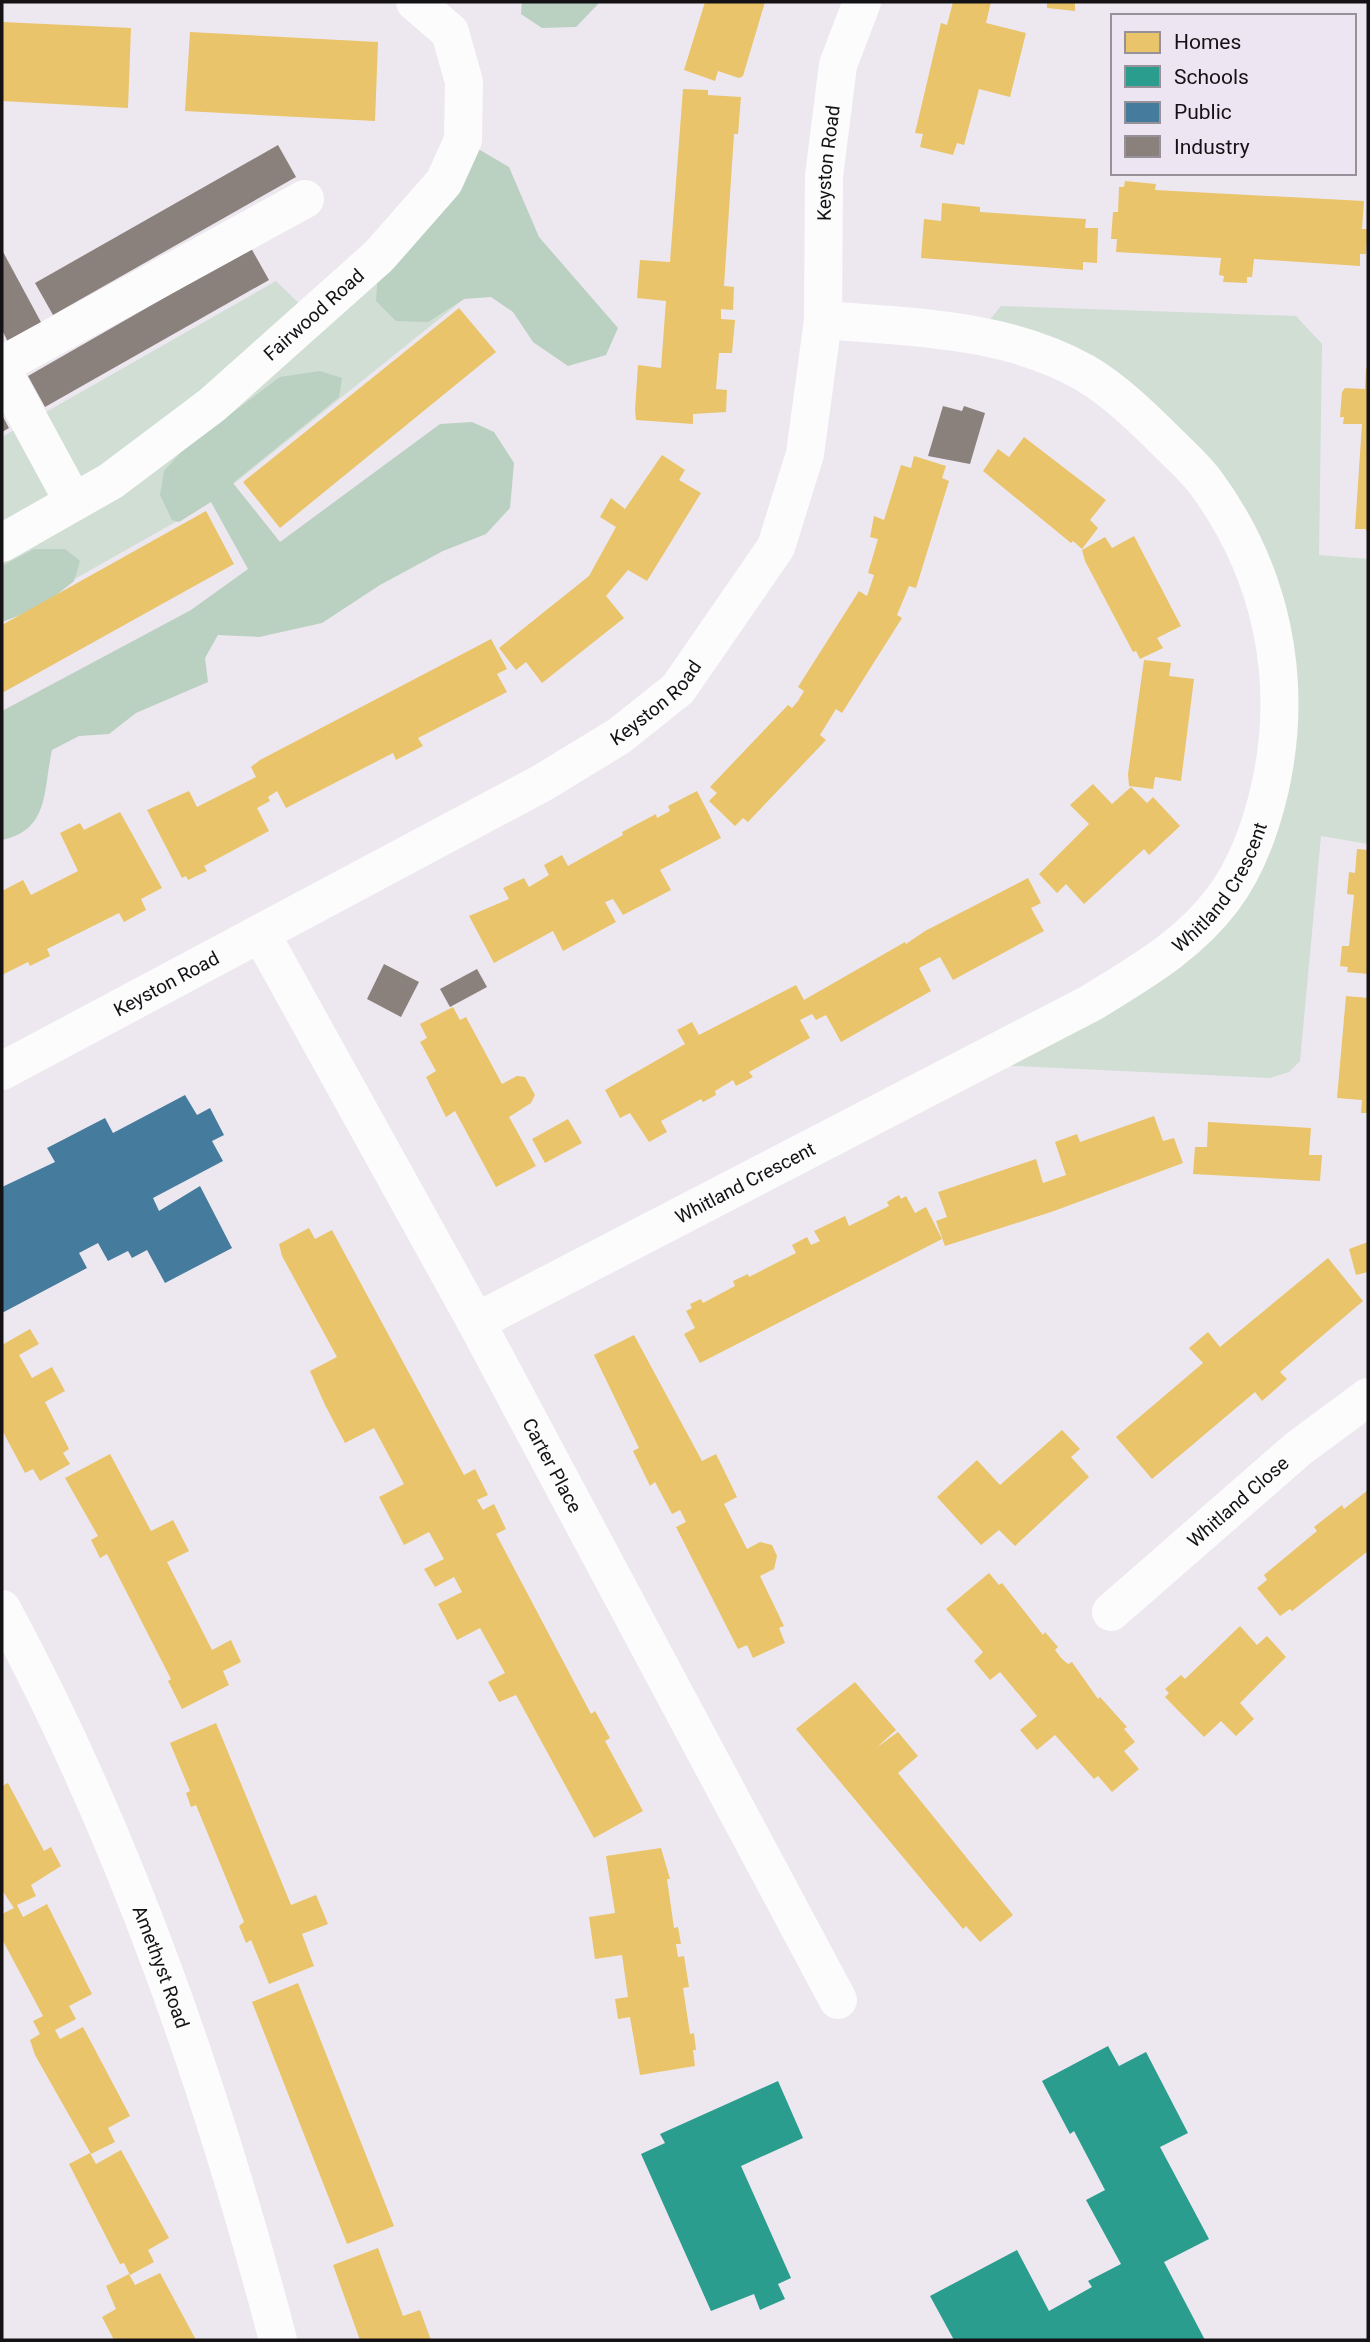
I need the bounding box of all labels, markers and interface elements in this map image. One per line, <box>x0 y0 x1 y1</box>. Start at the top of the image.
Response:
legend <box>1111 14 1356 175</box>
text: Homes <box>1174 30 1241 54</box>
text: Schools <box>1174 65 1249 89</box>
text: Public <box>1174 100 1232 124</box>
street label: Keyston Road <box>812 104 844 221</box>
text: Industry <box>1174 135 1250 159</box>
street label: Fairwood Road <box>259 264 369 365</box>
street label: Keyston Road <box>606 656 706 750</box>
street label: Whitland Crescent <box>1167 819 1271 957</box>
street label: Keyston Road <box>109 946 223 1021</box>
street label: Whitland Crescent <box>671 1137 819 1228</box>
street label: Carter Place <box>518 1414 587 1517</box>
street label: Whitland Close <box>1182 1451 1293 1552</box>
street label: Amethyst Road <box>128 1902 195 2031</box>

